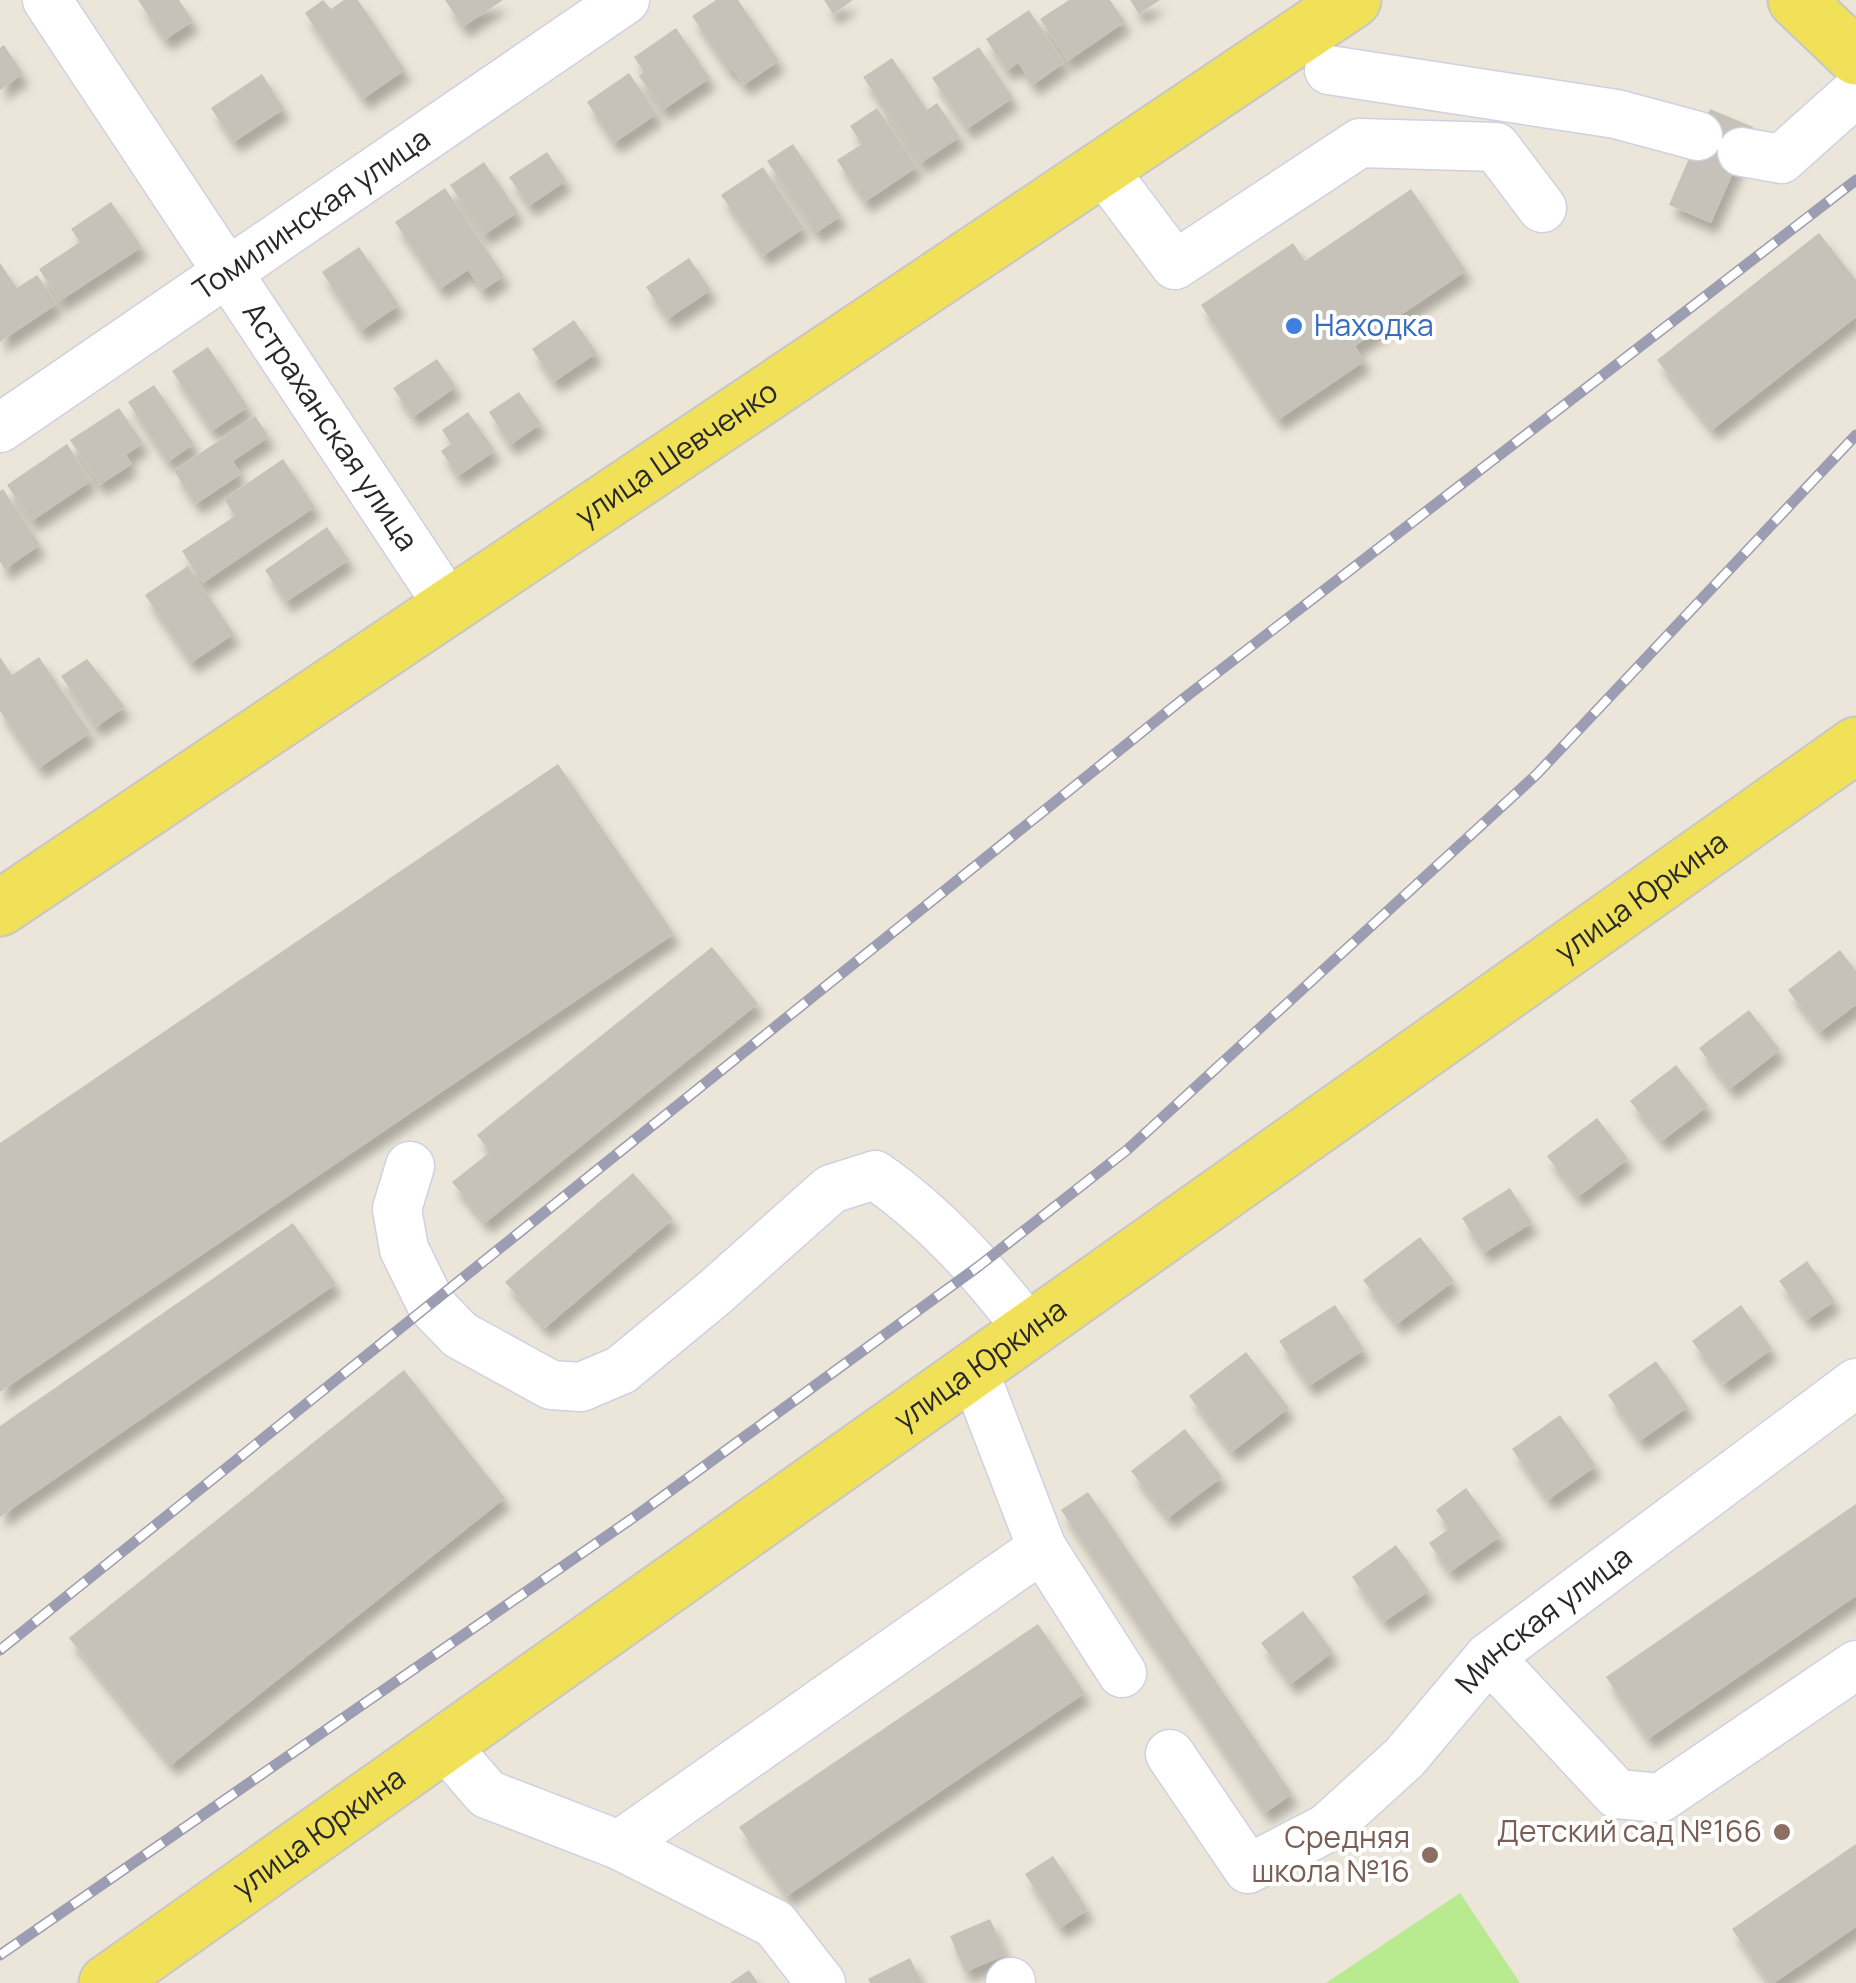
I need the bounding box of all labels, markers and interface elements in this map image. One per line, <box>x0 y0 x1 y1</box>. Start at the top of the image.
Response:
street label: Томилинская улица <box>184 118 438 309</box>
street label: Астраханская улица <box>234 294 429 558</box>
place label: Находка <box>1314 304 1434 345</box>
marker: Находка <box>1283 315 1305 337</box>
street label: улица Шевченко <box>567 370 785 535</box>
street label: улица Юркина <box>1546 820 1735 971</box>
street label: улица Юркина <box>885 1288 1074 1439</box>
street label: Минская улица <box>1445 1535 1640 1701</box>
street label: улица Юркина <box>224 1756 413 1907</box>
place label: Детский сад №166 <box>1497 1810 1762 1851</box>
place label: Средняя школа №16 <box>1251 1816 1410 1891</box>
marker: Детский сад №166 <box>1771 1821 1793 1843</box>
marker: Средняя школа №16 <box>1419 1844 1441 1866</box>

